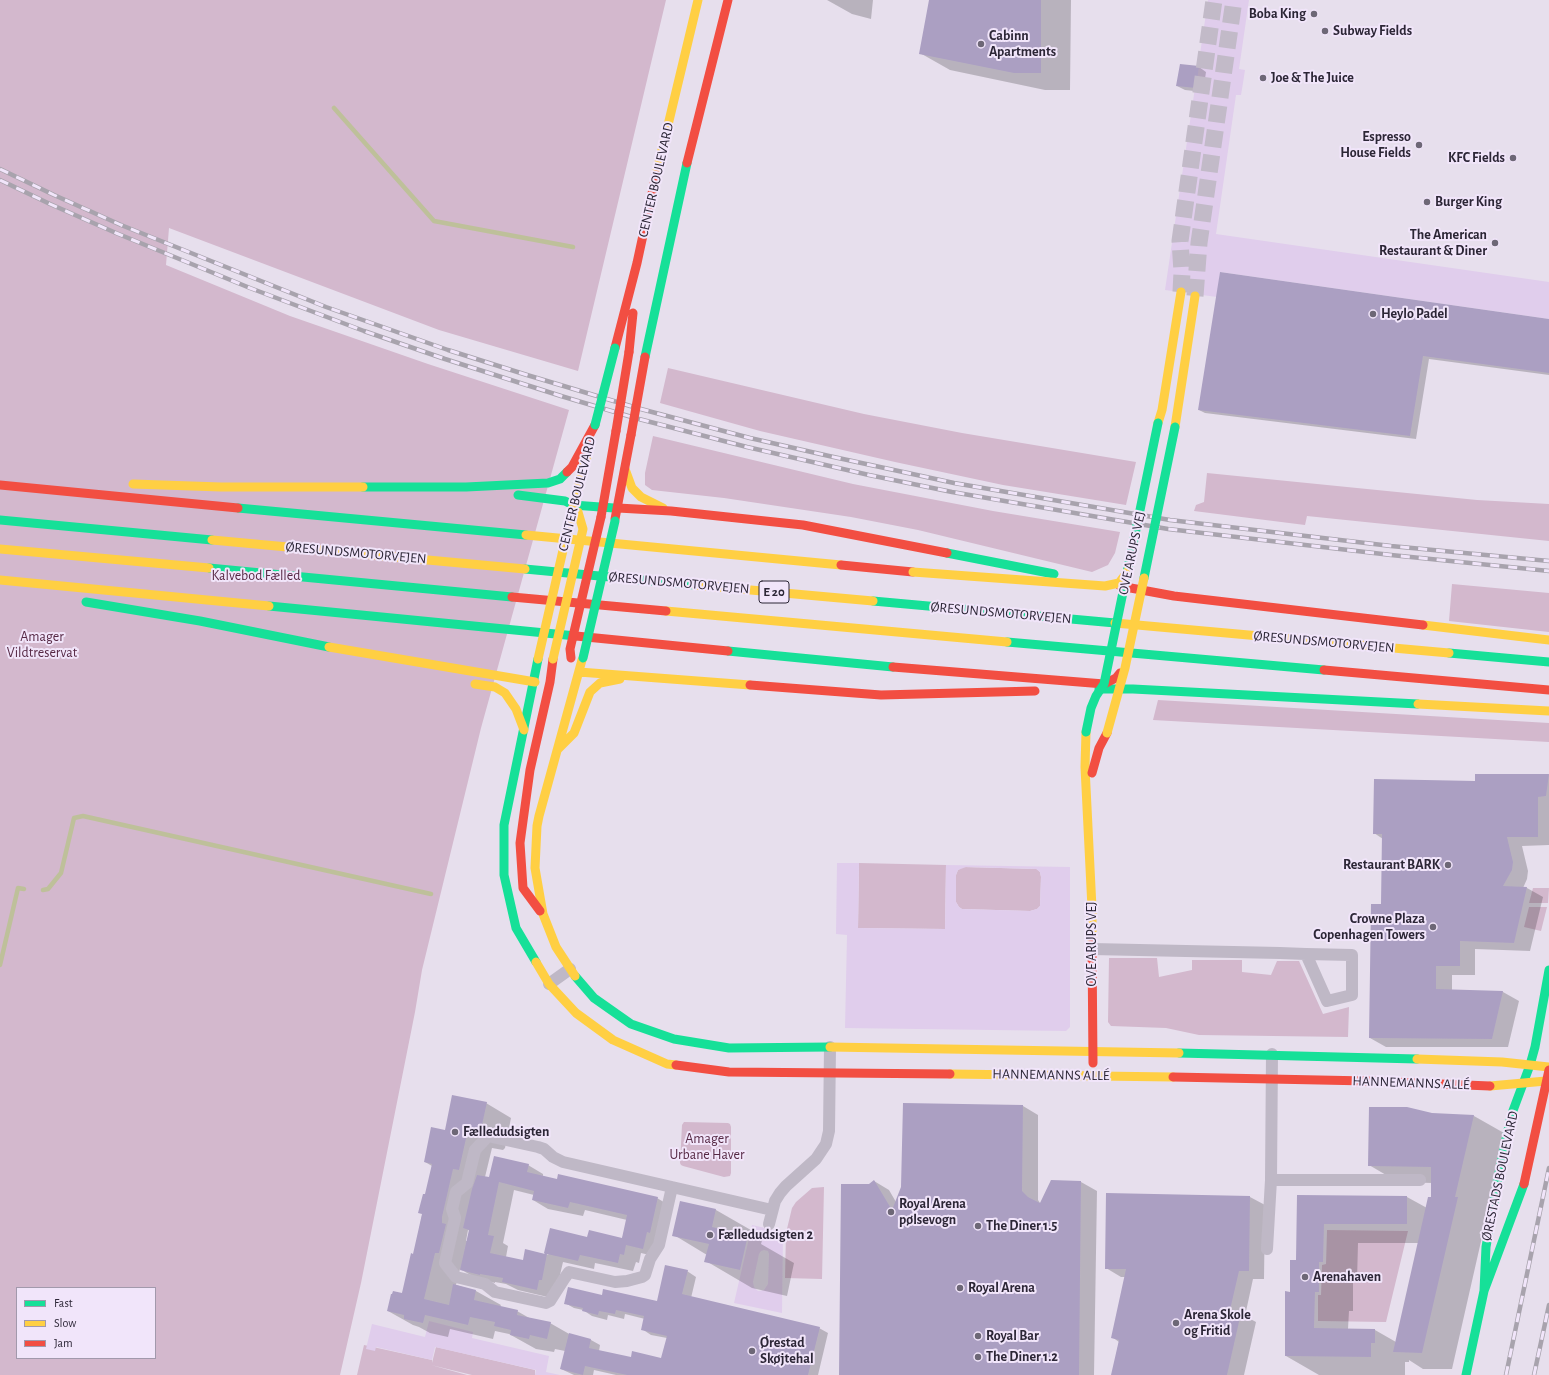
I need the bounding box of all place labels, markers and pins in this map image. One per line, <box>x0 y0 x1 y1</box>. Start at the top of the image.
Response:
place label: Boba King <box>1249 6 1306 22</box>
marker: Boba King <box>1309 9 1319 19</box>
place label: Subway Fields <box>1333 23 1412 39</box>
marker: Subway Fields <box>1320 26 1330 36</box>
place label: Cabinn Apartments <box>989 28 1056 60</box>
marker: Cabinn Apartments <box>976 39 986 49</box>
place label: Joe & The Juice <box>1271 70 1354 86</box>
marker: Joe & The Juice <box>1258 73 1268 83</box>
place label: Espresso House Fields <box>1340 129 1411 162</box>
marker: Espresso House Fields <box>1414 140 1424 150</box>
place label: KFC Fields <box>1448 150 1505 166</box>
marker: KFC Fields <box>1508 153 1518 163</box>
place label: Burger King <box>1435 194 1502 210</box>
marker: Burger King <box>1422 197 1432 207</box>
place label: The American Restaurant & Diner <box>1379 227 1487 260</box>
marker: The American Restaurant & Diner <box>1490 238 1500 248</box>
place label: Heylo Padel <box>1381 306 1448 322</box>
marker: Heylo Padel <box>1368 309 1378 319</box>
place label: Restaurant BARK <box>1343 857 1440 873</box>
marker: Restaurant BARK <box>1443 860 1453 870</box>
place label: Crowne Plaza Copenhagen Towers <box>1313 911 1425 944</box>
marker: Crowne Plaza Copenhagen Towers <box>1428 922 1438 932</box>
place label: Fælledudsigten <box>463 1124 549 1140</box>
marker: Fælledudsigten <box>450 1127 460 1137</box>
place label: Royal Arena pølsevogn <box>899 1196 966 1228</box>
marker: Royal Arena pølsevogn <box>886 1207 896 1217</box>
place label: The Diner 1.5 <box>986 1218 1057 1234</box>
marker: The Diner 1.5 <box>973 1221 983 1231</box>
place label: Fælledudsigten 2 <box>718 1227 813 1243</box>
marker: Fælledudsigten 2 <box>705 1230 715 1240</box>
place label: Arenahaven <box>1313 1269 1381 1285</box>
marker: Arenahaven <box>1300 1272 1310 1282</box>
place label: Royal Arena <box>968 1280 1035 1296</box>
marker: Royal Arena <box>955 1283 965 1293</box>
place label: Arena Skole og Fritid <box>1184 1307 1251 1340</box>
marker: Arena Skole og Fritid <box>1171 1318 1181 1328</box>
place label: Royal Bar <box>986 1328 1039 1344</box>
marker: Royal Bar <box>973 1331 983 1341</box>
place label: Ørestad Skøjtehal <box>760 1335 814 1368</box>
marker: Ørestad Skøjtehal <box>747 1346 757 1356</box>
place label: The Diner 1.2 <box>986 1349 1058 1365</box>
marker: The Diner 1.2 <box>973 1352 983 1362</box>

